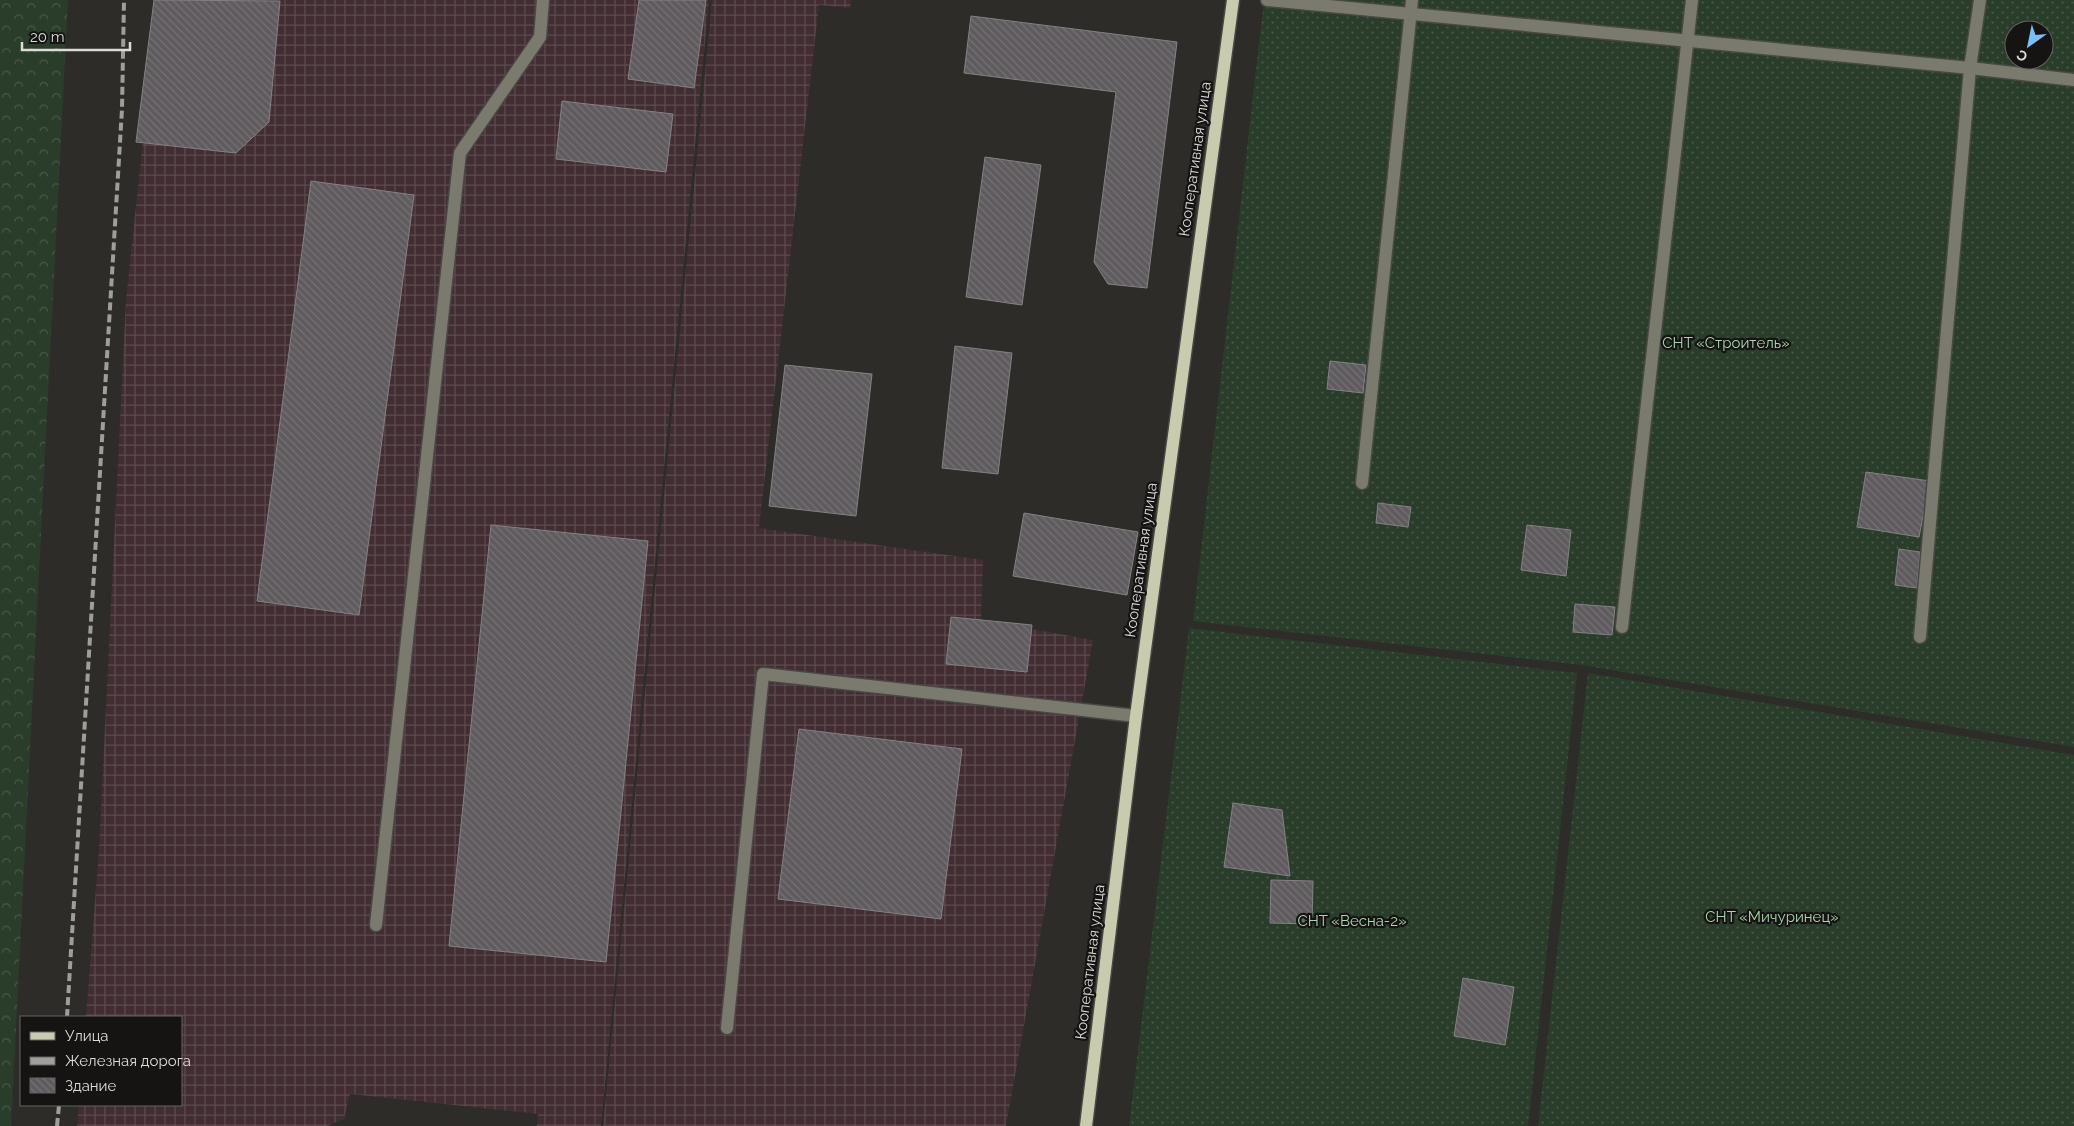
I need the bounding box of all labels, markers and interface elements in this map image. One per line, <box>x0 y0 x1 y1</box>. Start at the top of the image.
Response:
scale bar <box>22 20 130 52</box>
north arrow <box>2004 20 2054 70</box>
text: 20 m <box>30 28 65 46</box>
text: С <box>2013 46 2030 65</box>
street label: Кооперативная улица <box>1175 80 1215 238</box>
park label: СНТ «Строитель» <box>1662 334 1790 352</box>
street label: Кооперативная улица <box>1121 481 1161 639</box>
street label: Кооперативная улица <box>1072 883 1108 1041</box>
park label: СНТ «Мичуринец» <box>1705 908 1839 926</box>
park label: СНТ «Весна-2» <box>1297 912 1407 930</box>
legend <box>20 1016 182 1106</box>
text: Улица <box>65 1027 109 1045</box>
text: Железная дорога <box>65 1052 191 1070</box>
text: Здание <box>65 1077 117 1095</box>

